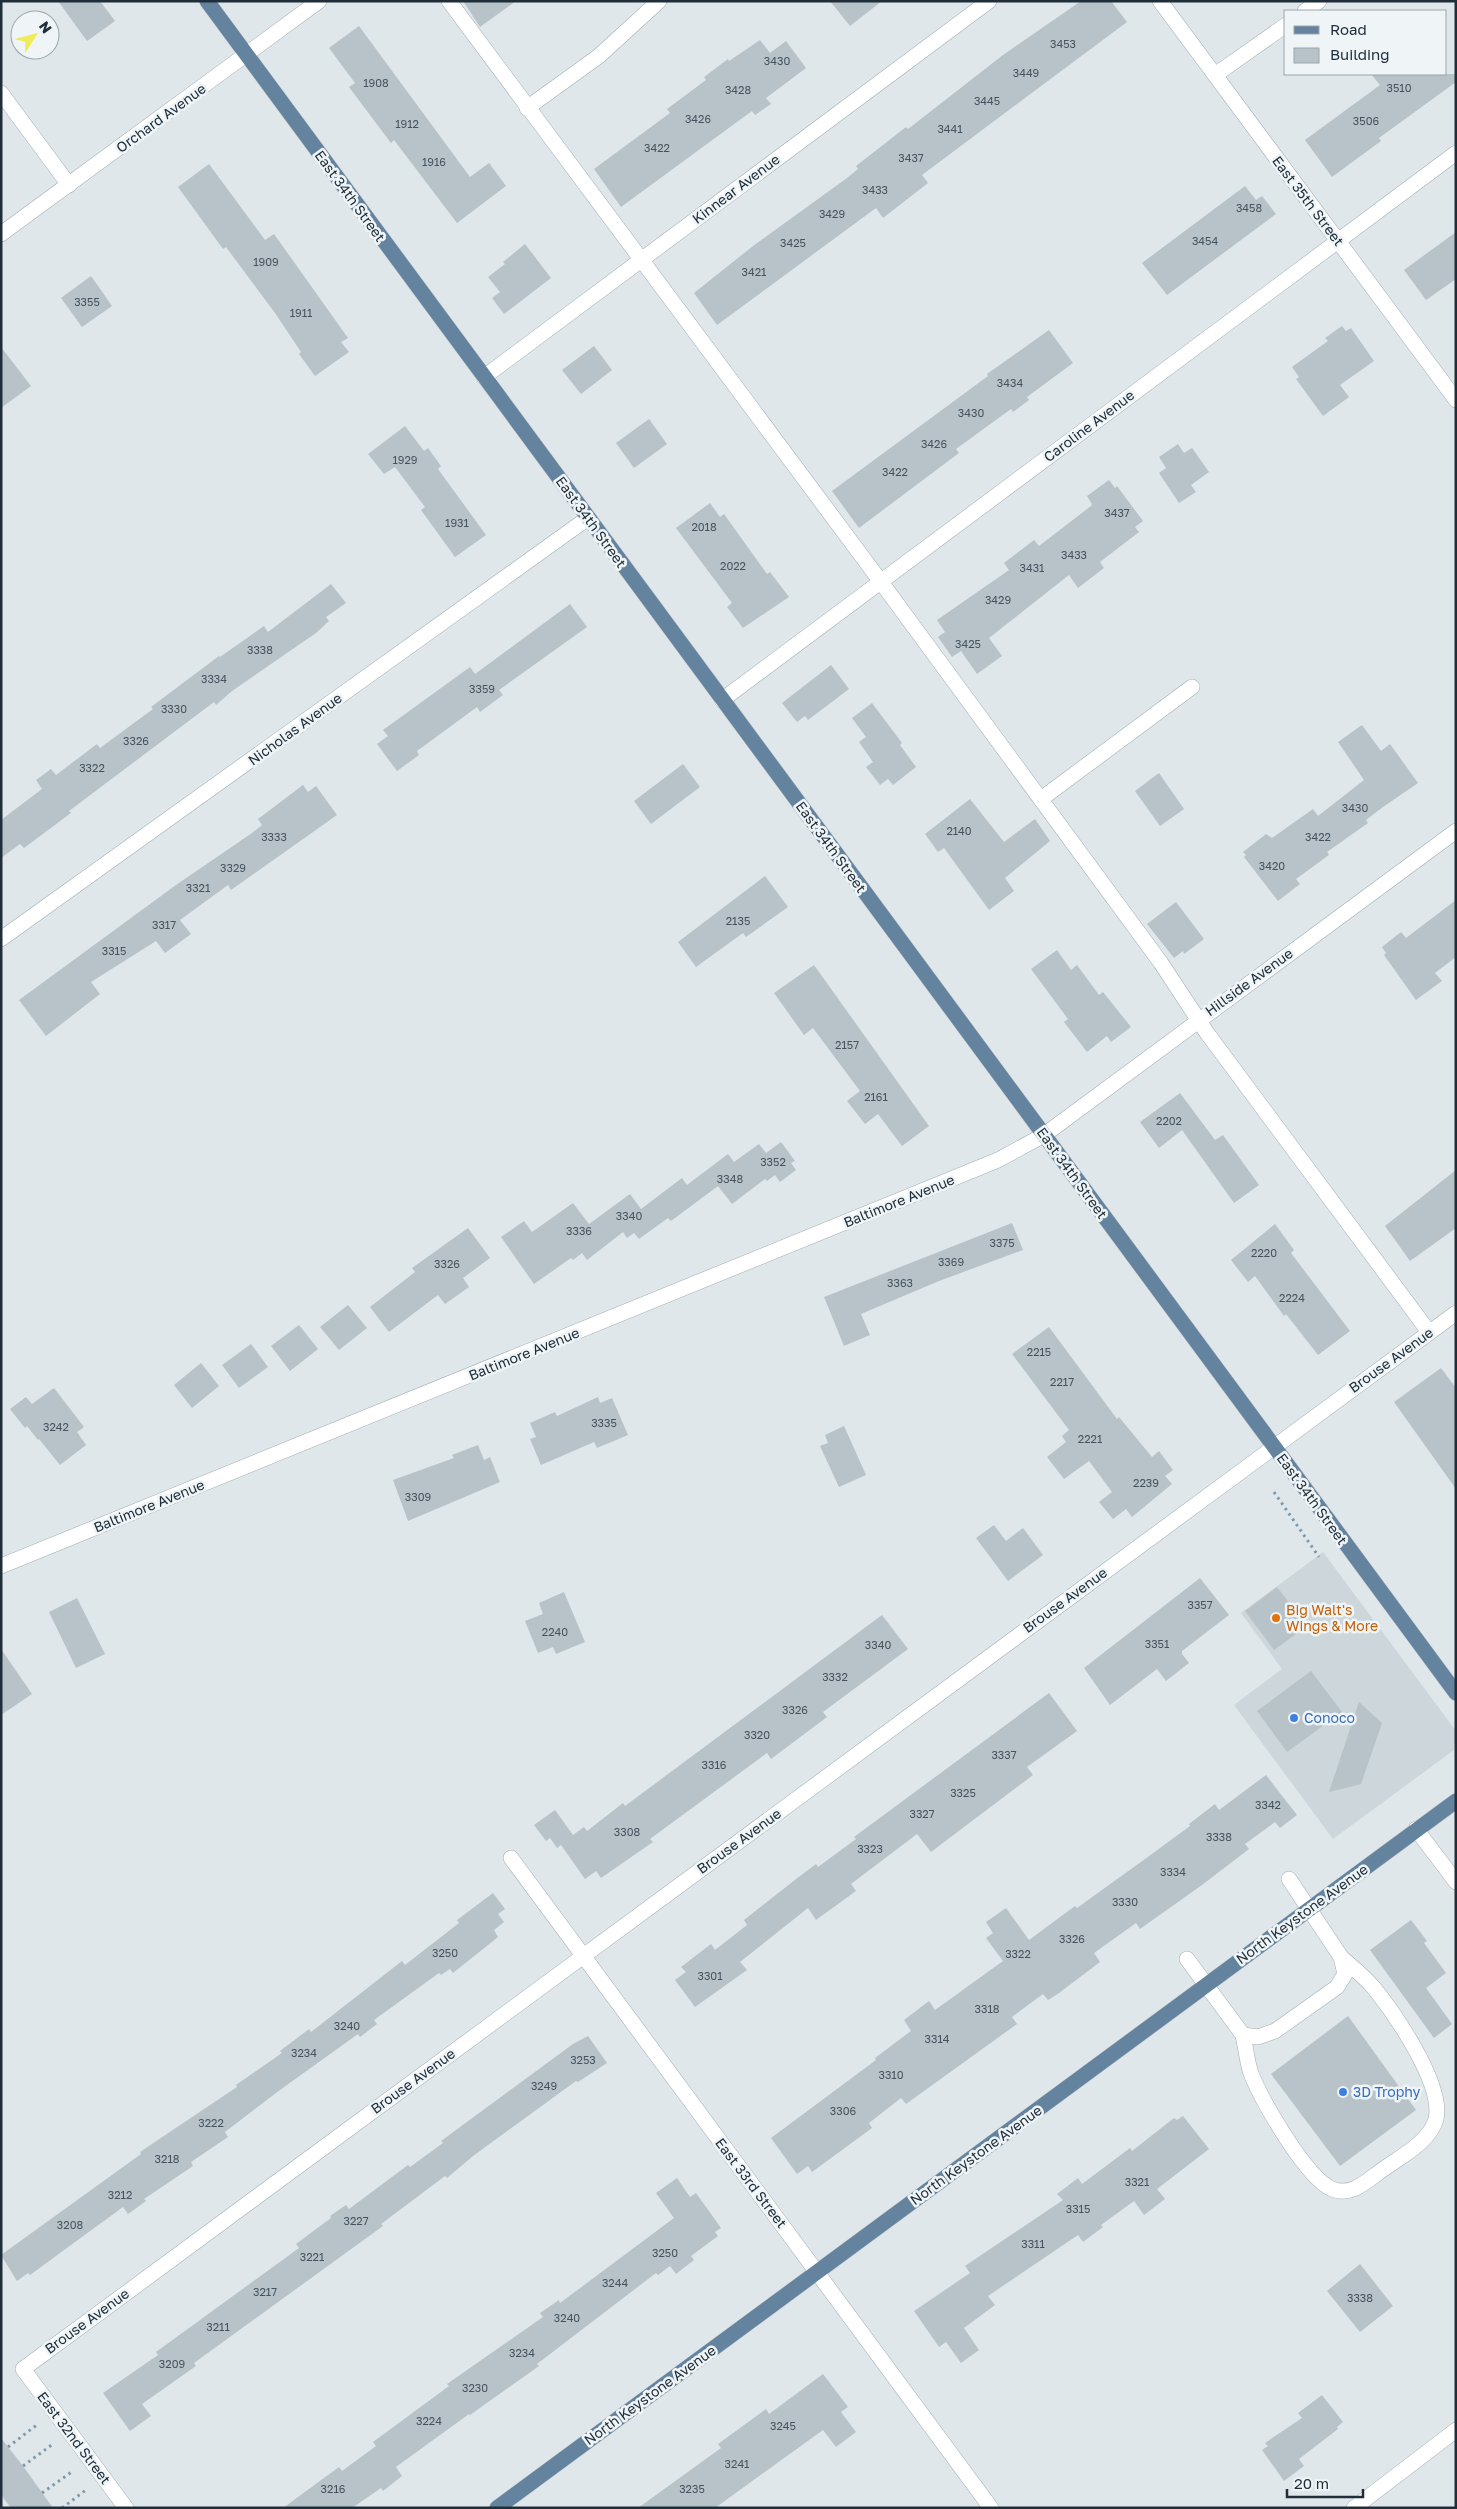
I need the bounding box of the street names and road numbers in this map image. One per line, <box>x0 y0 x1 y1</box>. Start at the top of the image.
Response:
street label: Orchard Avenue <box>113 79 209 156</box>
street label: East 34th Street <box>312 147 389 245</box>
street label: Kinnear Avenue <box>689 150 783 227</box>
street label: East 35th Street <box>1269 152 1348 249</box>
street label: Caroline Avenue <box>1040 386 1137 465</box>
street label: East 34th Street <box>553 473 630 571</box>
street label: Nicholas Avenue <box>244 689 345 768</box>
street label: East 34th Street <box>793 798 870 896</box>
street label: Hillside Avenue <box>1202 944 1296 1019</box>
street label: East 34th Street <box>1034 1124 1111 1222</box>
street label: Baltimore Avenue <box>841 1171 957 1231</box>
street label: Brouse Avenue <box>1345 1323 1436 1396</box>
street label: Baltimore Avenue <box>466 1324 582 1384</box>
street label: East 34th Street <box>1274 1450 1351 1548</box>
street label: Baltimore Avenue <box>91 1476 207 1536</box>
street label: Brouse Avenue <box>1019 1563 1110 1636</box>
street label: Brouse Avenue <box>693 1804 784 1877</box>
street label: North Keystone Avenue <box>1233 1860 1371 1967</box>
street label: Brouse Avenue <box>367 2044 458 2117</box>
street label: North Keystone Avenue <box>907 2101 1045 2208</box>
street label: East 33rd Street <box>712 2134 791 2231</box>
street label: Brouse Avenue <box>41 2284 132 2357</box>
street label: North Keystone Avenue <box>581 2341 719 2448</box>
street label: East 32nd Street <box>34 2388 115 2487</box>

